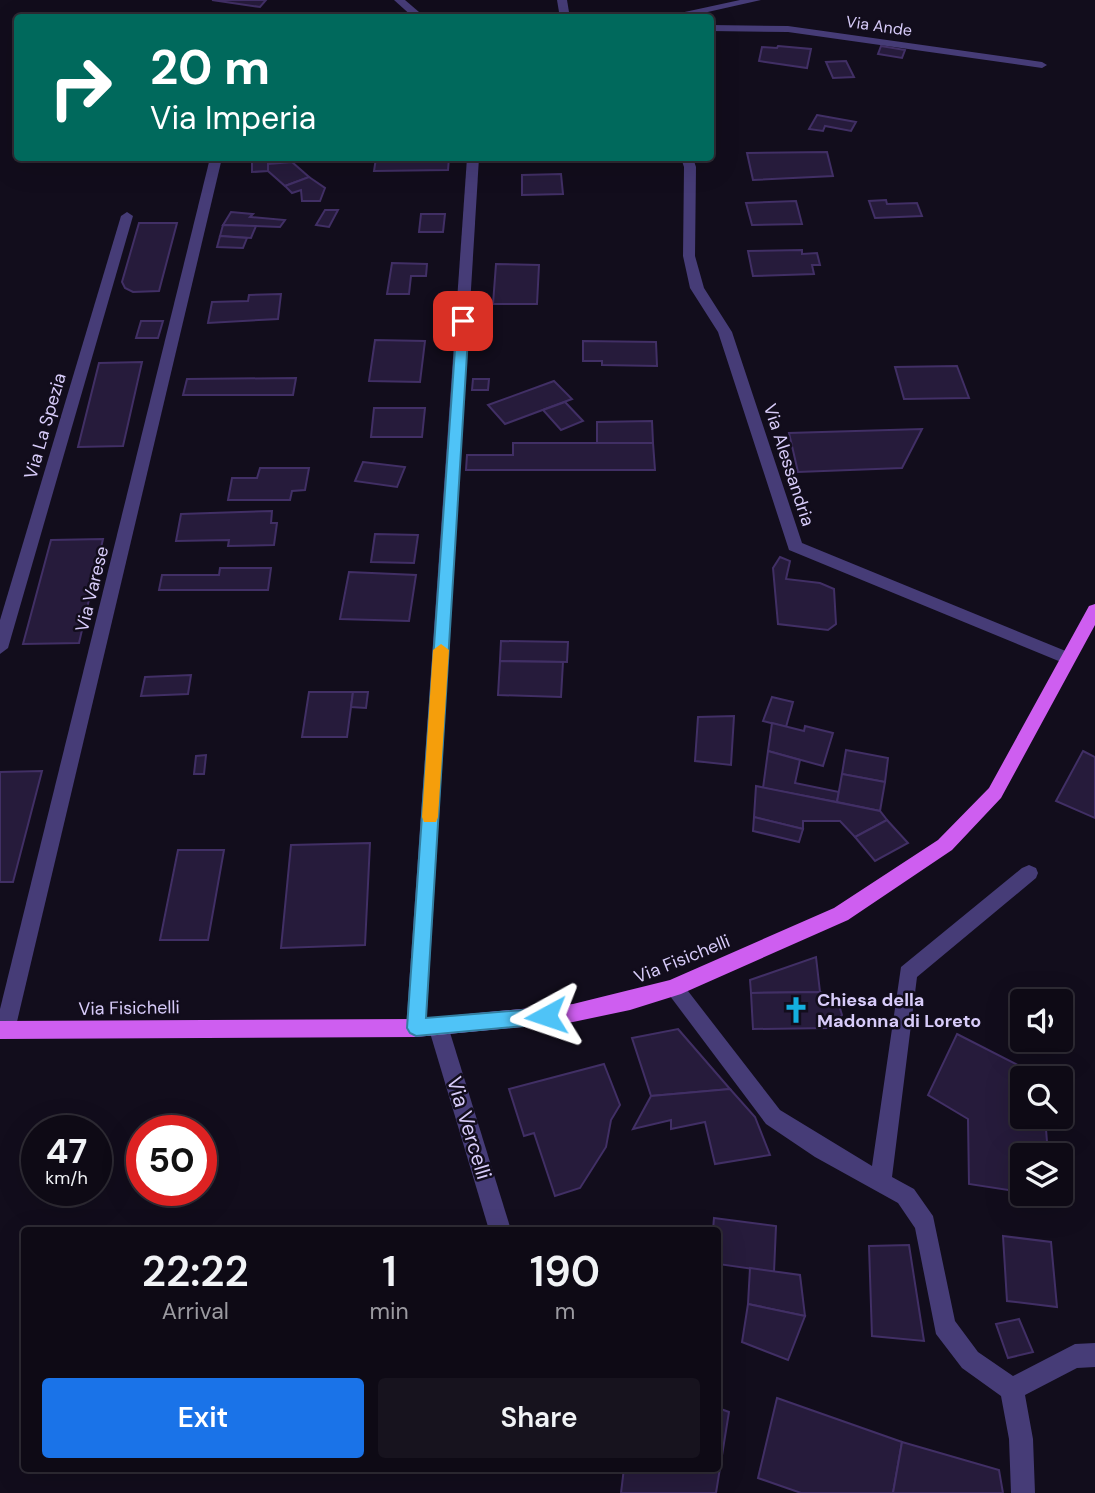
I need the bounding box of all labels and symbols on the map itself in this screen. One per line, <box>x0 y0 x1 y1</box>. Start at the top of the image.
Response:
street label: Via Ande <box>845 11 913 41</box>
pin <box>433 291 493 351</box>
street label: Via La Spezia <box>18 370 72 482</box>
street label: Via Alessandria <box>758 401 820 529</box>
street label: Via Varese <box>70 544 114 634</box>
street label: Via Fisichelli <box>630 929 734 989</box>
position arrow <box>509 979 583 1053</box>
place label: Chiesa della Madonna di Loreto <box>817 988 981 1033</box>
street label: Via Fisichelli <box>78 995 180 1021</box>
church icon: Chiesa della Madonna di Loreto <box>781 995 811 1025</box>
street label: Via Vercelli <box>440 1073 498 1183</box>
speed limit sign: 50 <box>126 1115 217 1206</box>

